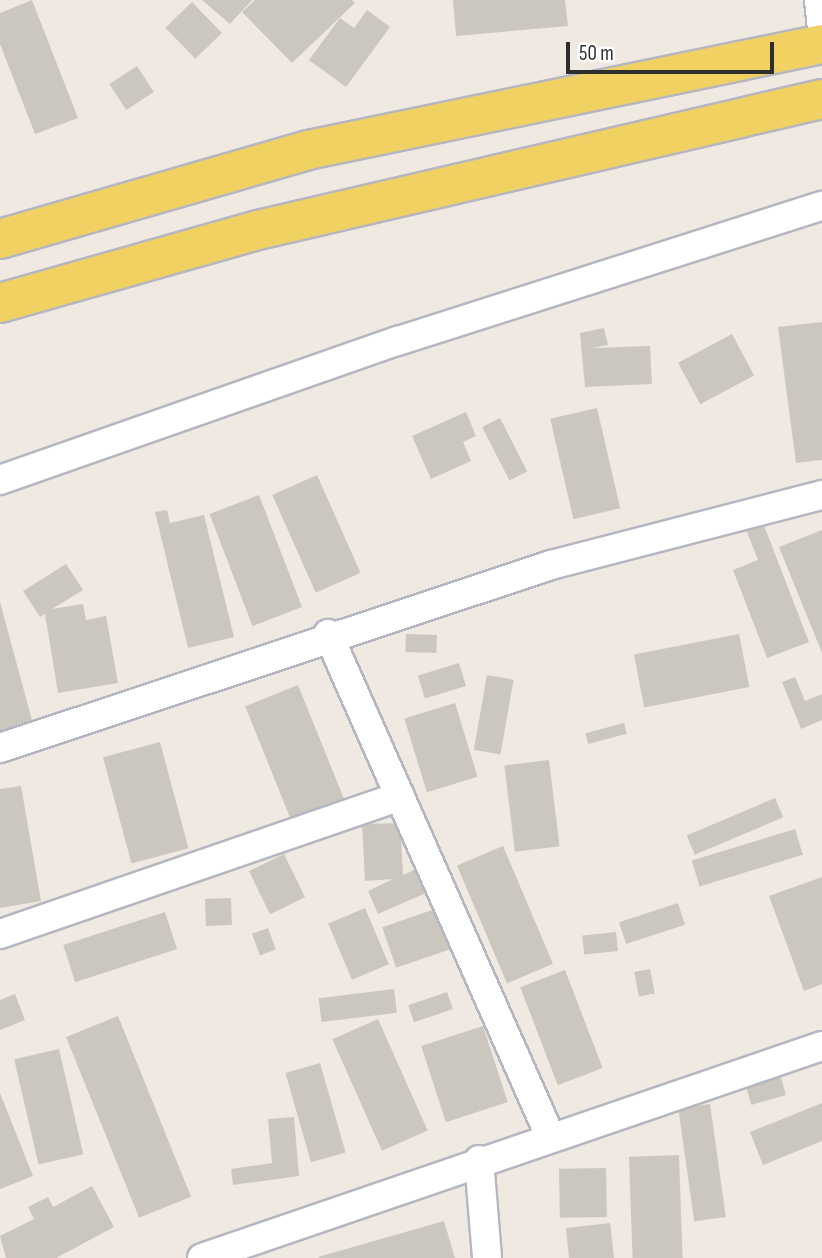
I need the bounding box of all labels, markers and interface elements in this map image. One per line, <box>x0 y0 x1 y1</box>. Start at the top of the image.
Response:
scale bar <box>570 28 778 72</box>
text: 50 m <box>579 41 614 66</box>

